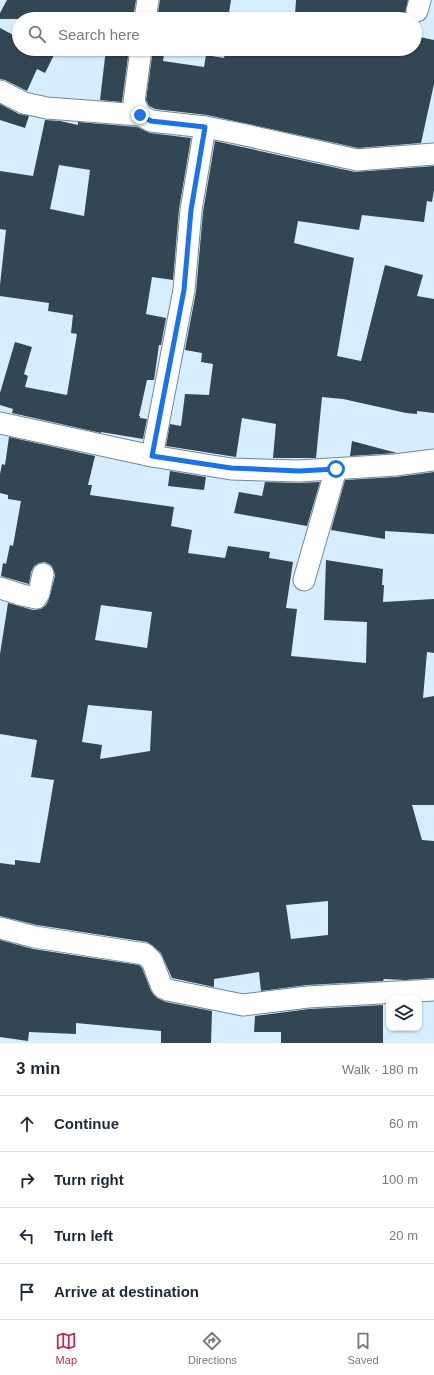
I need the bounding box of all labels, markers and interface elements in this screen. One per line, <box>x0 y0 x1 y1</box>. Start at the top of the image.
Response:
search box <box>12 12 422 56</box>
icon: search <box>26 23 48 45</box>
text: Search here <box>58 26 140 43</box>
route end <box>131 106 149 124</box>
route start <box>327 460 345 478</box>
map controls <box>386 995 422 1031</box>
button: layers <box>386 995 422 1031</box>
text: 3 min <box>16 1059 60 1078</box>
text: Walk · 180 m <box>342 1062 418 1077</box>
icon: ahead <box>16 1113 38 1135</box>
text: Continue <box>54 1115 119 1132</box>
text: 60 m <box>389 1116 418 1131</box>
icon: right <box>16 1169 38 1191</box>
text: Turn right <box>54 1171 124 1188</box>
text: 100 m <box>382 1172 418 1187</box>
icon: left <box>16 1225 38 1247</box>
text: Turn left <box>54 1227 113 1244</box>
text: 20 m <box>389 1228 418 1243</box>
icon: arrive <box>16 1281 38 1303</box>
text: Arrive at destination <box>54 1283 199 1300</box>
tab: Map <box>55 1330 77 1366</box>
tab: Directions <box>188 1330 237 1366</box>
tab: Saved <box>347 1330 379 1366</box>

